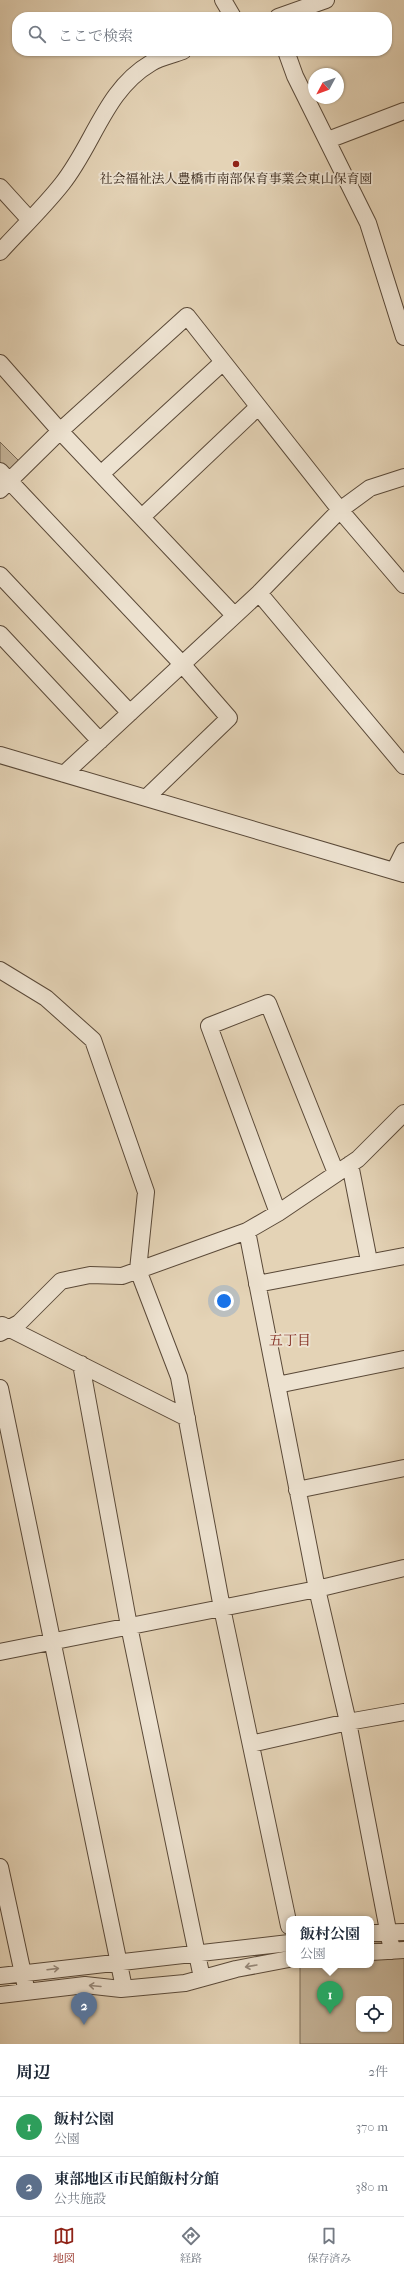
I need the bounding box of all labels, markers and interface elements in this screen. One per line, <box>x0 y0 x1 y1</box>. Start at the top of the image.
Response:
search box <box>12 12 392 56</box>
icon: search <box>26 23 48 45</box>
text: ここで検索 <box>58 27 133 45</box>
north arrow <box>308 68 344 104</box>
marker: 社会福祉法人豊橋市南部保育事業会東山保育園 <box>231 159 241 169</box>
place label: 社会福祉法人豊橋市南部保育事業会東山保育園 <box>99 171 373 186</box>
your location <box>214 1291 234 1311</box>
district label: 五丁目 <box>269 1332 311 1349</box>
popup <box>286 1916 374 1968</box>
text: 飯村公園 <box>300 1925 360 1943</box>
text: 公園 <box>300 1946 326 1961</box>
one-way arrow <box>245 1962 258 1970</box>
one-way arrow <box>46 1966 59 1973</box>
pin: 1 <box>317 1981 343 2014</box>
one-way arrow <box>89 1983 102 1990</box>
pin: 2 <box>71 1992 97 2025</box>
map controls <box>356 1996 392 2032</box>
button: locate <box>356 1996 392 2032</box>
text: 周辺 <box>16 2062 50 2082</box>
text: 2件 <box>368 2064 388 2079</box>
text: 飯村公園 <box>54 2110 114 2128</box>
text: 1 <box>27 2119 31 2134</box>
text: 370 m <box>356 2119 388 2134</box>
text: 公園 <box>54 2131 80 2146</box>
text: 東部地区市民館飯村分館 <box>54 2170 219 2188</box>
text: 2 <box>26 2179 32 2194</box>
text: 380 m <box>355 2179 388 2194</box>
text: 公共施設 <box>54 2191 106 2206</box>
tab: 地図 <box>53 2225 75 2265</box>
tab: 経路 <box>180 2225 202 2265</box>
tab: 保存済み <box>307 2225 351 2265</box>

